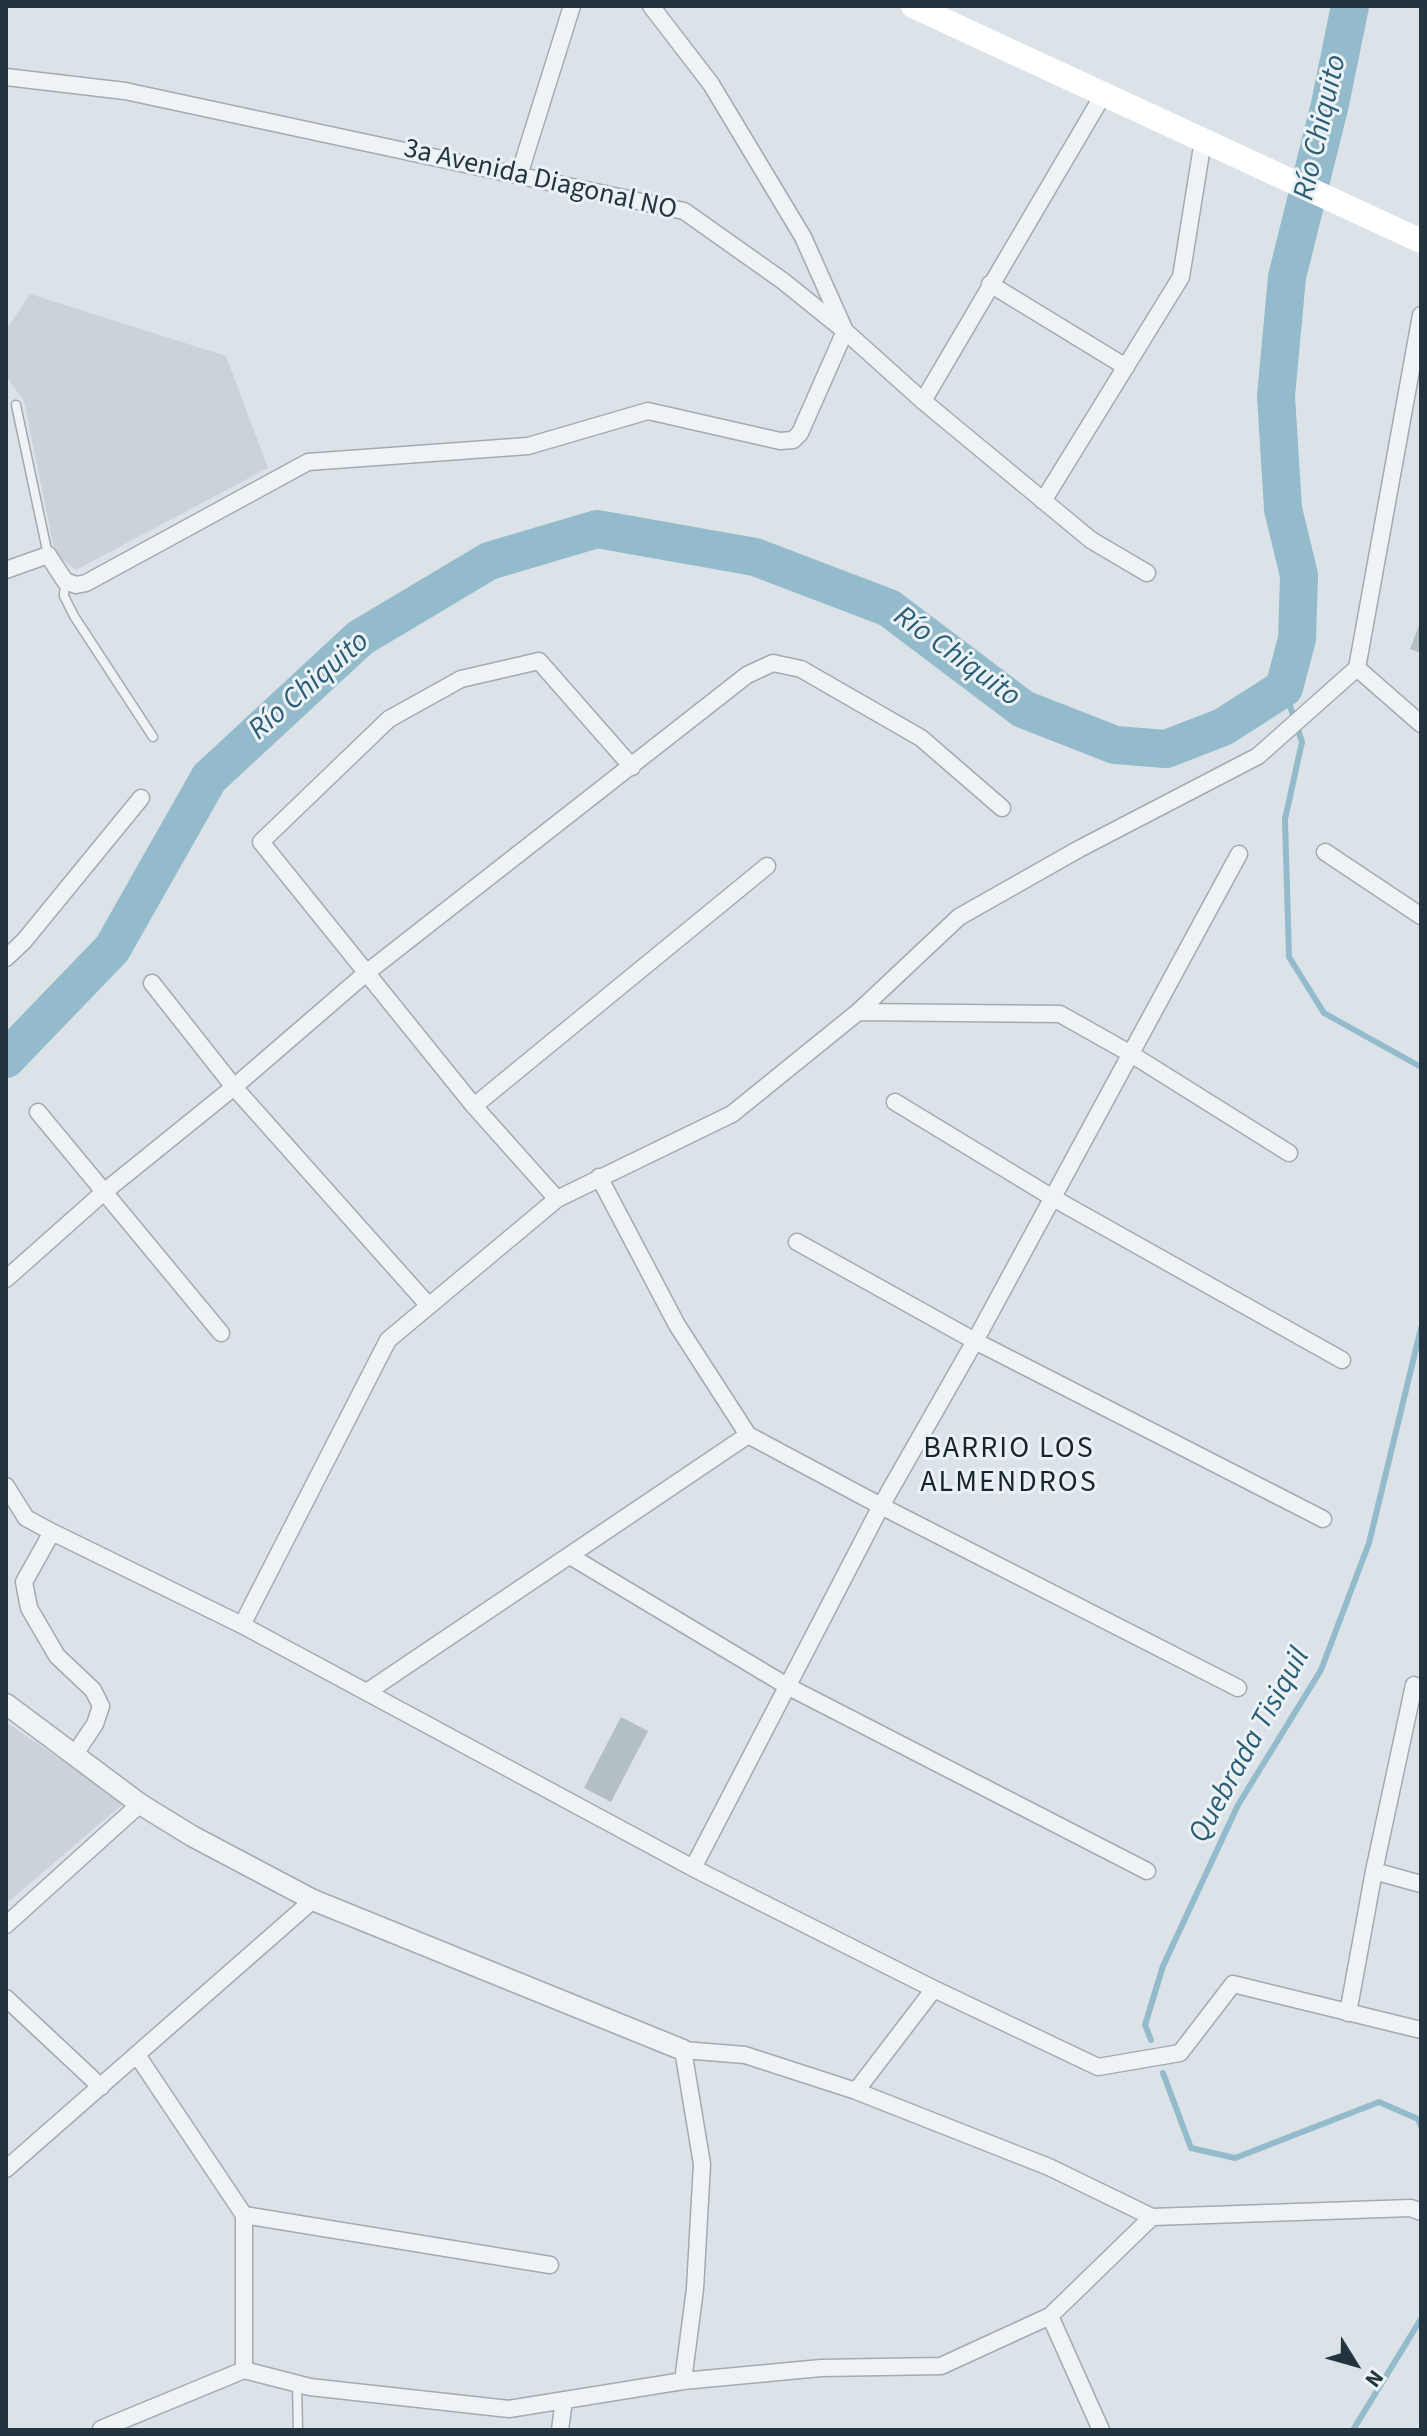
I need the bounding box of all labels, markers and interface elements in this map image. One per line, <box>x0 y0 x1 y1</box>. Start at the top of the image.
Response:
water label: Río Chiquito <box>1288 52 1356 204</box>
street label: 3a Avenida Diagonal NO <box>400 133 680 229</box>
water label: Río Chiquito <box>886 600 1026 716</box>
water label: Río Chiquito <box>242 625 378 749</box>
district label: BARRIO LOS ALMENDROS <box>920 1432 1098 1502</box>
water label: Quebrada Tisiquil <box>1183 1642 1319 1850</box>
north arrow <box>1315 2324 1395 2404</box>
text: N <box>1357 2363 1391 2394</box>

